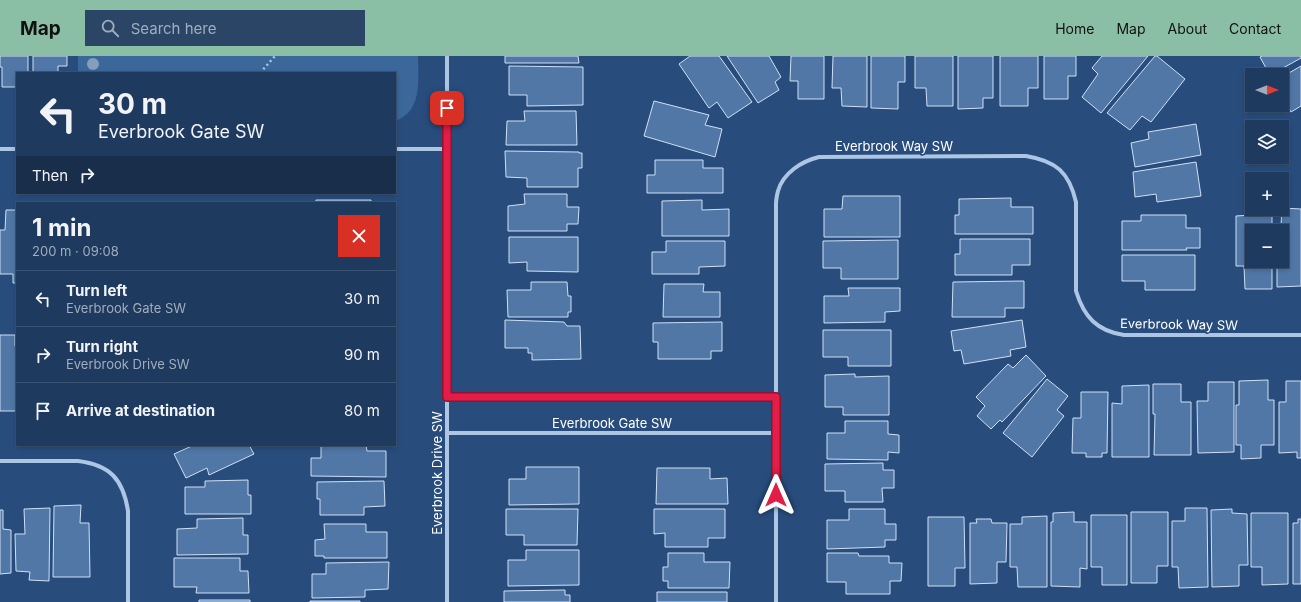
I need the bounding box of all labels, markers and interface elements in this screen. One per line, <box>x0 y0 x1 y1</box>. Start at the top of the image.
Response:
search box <box>85 10 365 46</box>
text: Map <box>20 17 61 40</box>
icon: search <box>99 17 121 39</box>
text: Search here <box>131 19 216 38</box>
text: Home <box>1055 20 1094 37</box>
text: Map <box>1116 20 1146 37</box>
text: About <box>1168 20 1207 37</box>
text: Contact <box>1229 20 1281 37</box>
north arrow <box>1245 68 1289 112</box>
map controls <box>1245 68 1289 268</box>
text: 30 m <box>98 87 167 121</box>
icon: left <box>32 88 84 140</box>
pin <box>430 91 464 125</box>
icon: arrive <box>436 97 458 119</box>
button: layers <box>1245 120 1289 164</box>
text: Everbrook Gate SW <box>98 121 264 142</box>
street label: Everbrook Way SW <box>835 138 953 154</box>
icon: right <box>76 164 98 186</box>
text: Then <box>32 166 68 185</box>
button: + <box>1245 172 1289 216</box>
text: 1 min <box>32 213 91 242</box>
button: close <box>338 215 380 257</box>
button: − <box>1245 224 1289 268</box>
text: 200 m · 09:08 <box>32 243 119 259</box>
text: Turn left <box>66 281 127 300</box>
icon: left <box>32 288 54 310</box>
text: 30 m <box>344 289 380 308</box>
text: Everbrook Gate SW <box>66 300 186 316</box>
street label: Everbrook Way SW <box>1120 315 1238 333</box>
text: Turn right <box>66 337 138 356</box>
icon: right <box>32 344 54 366</box>
text: 90 m <box>344 345 380 364</box>
text: Everbrook Drive SW <box>66 356 190 372</box>
icon: arrive <box>32 400 54 422</box>
text: Arrive at destination <box>66 401 215 420</box>
text: 80 m <box>344 401 380 420</box>
street label: Everbrook Drive SW <box>429 411 445 535</box>
street label: Everbrook Gate SW <box>552 415 672 431</box>
position arrow <box>755 474 797 516</box>

